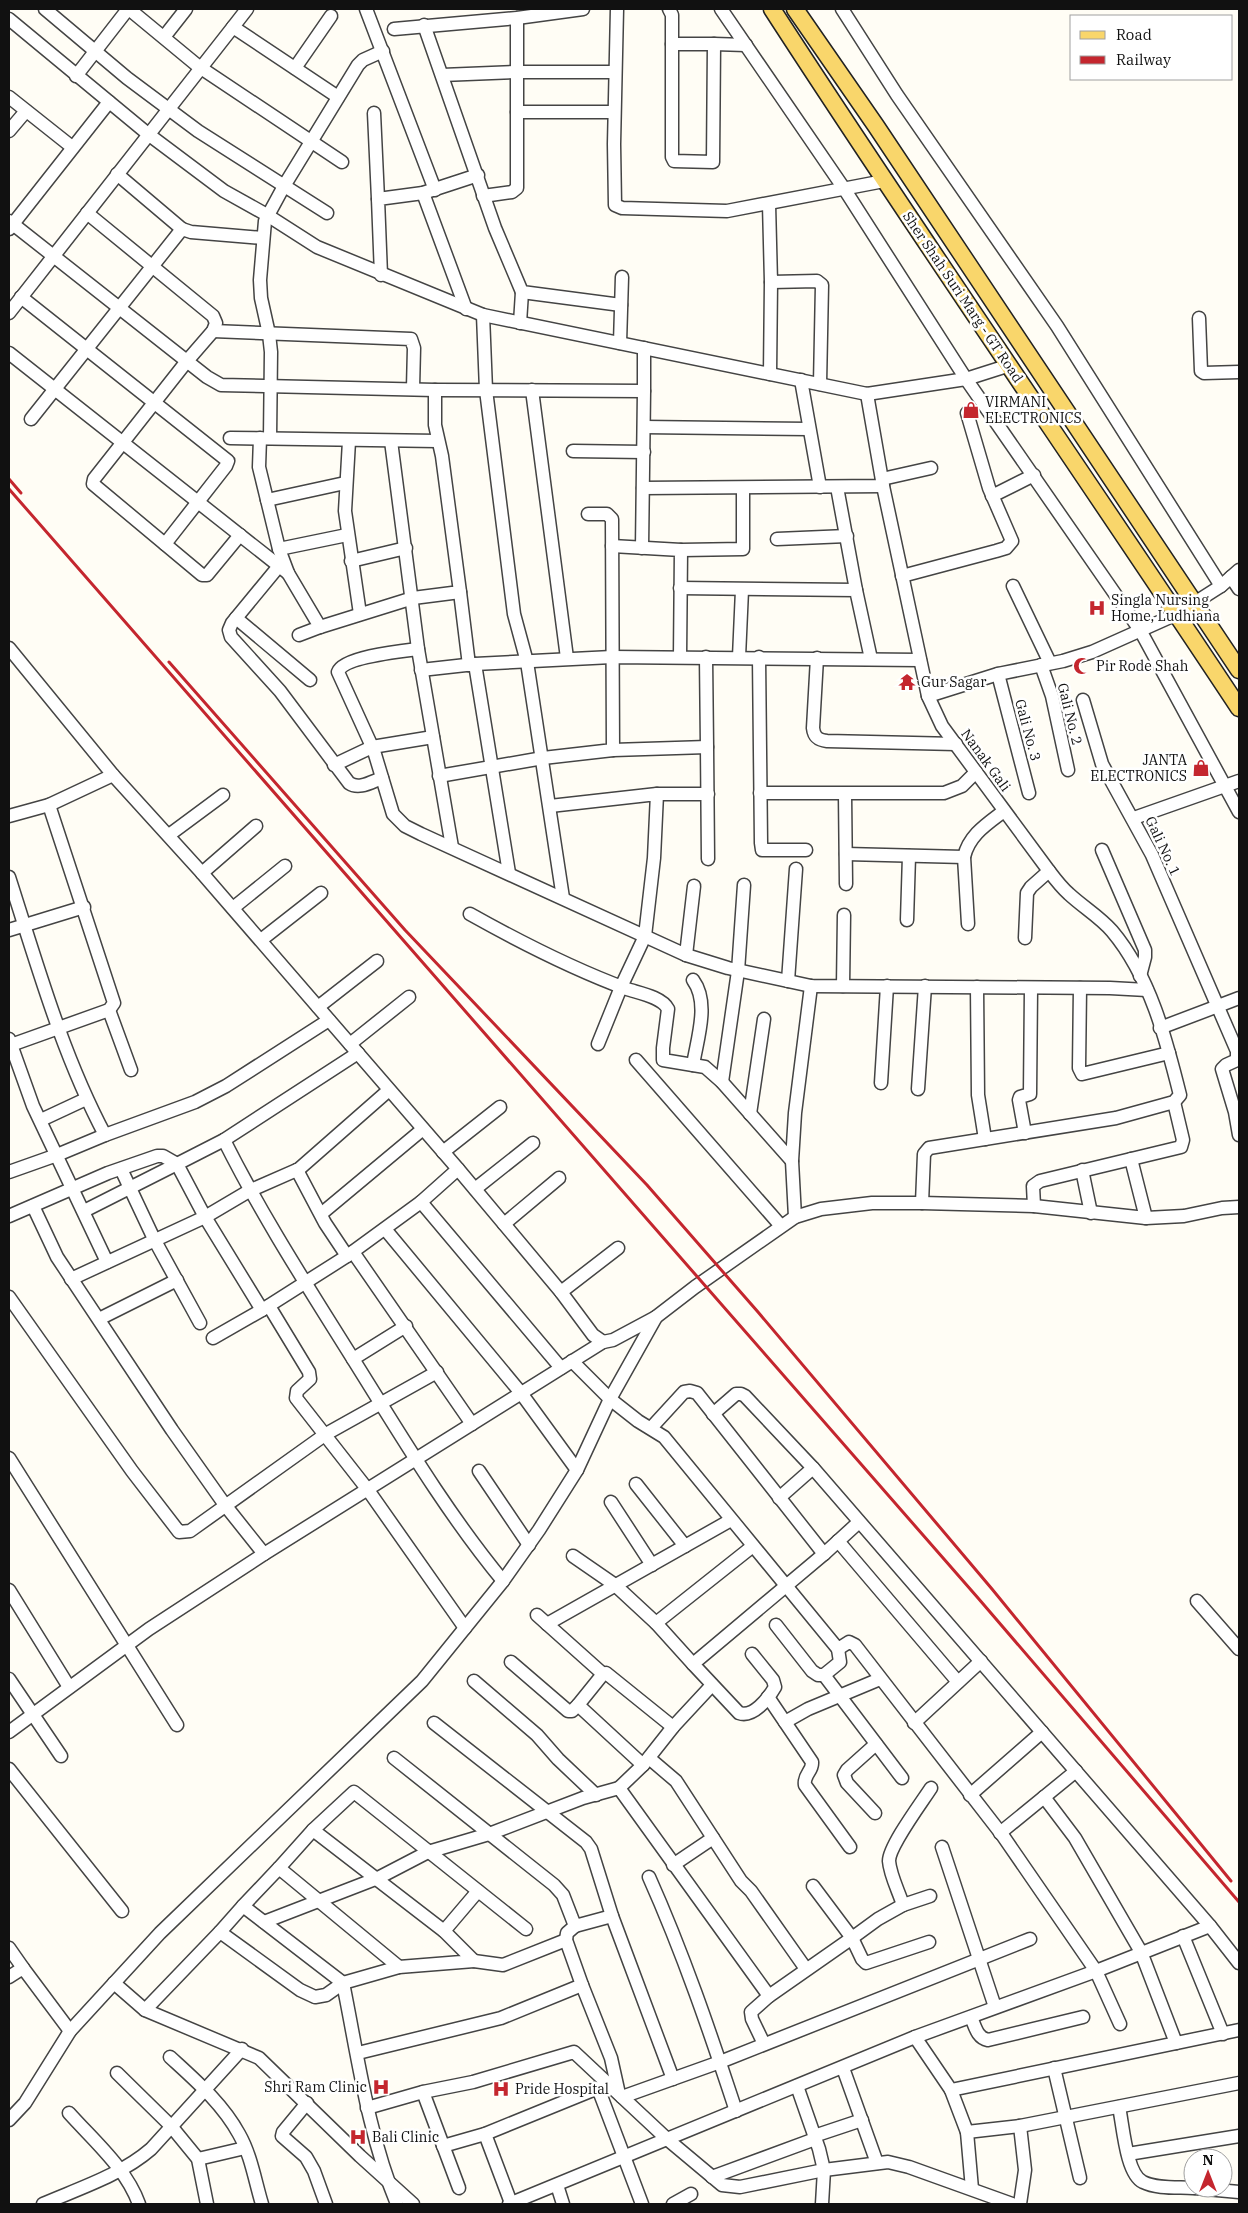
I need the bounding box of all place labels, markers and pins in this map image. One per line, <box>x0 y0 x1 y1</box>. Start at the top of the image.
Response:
place label: VIRMANI ELECTRONICS <box>985 393 1082 427</box>
shop icon: VIRMANI ELECTRONICS <box>961 400 981 420</box>
place label: Singla Nursing Home, Ludhiana <box>1111 591 1221 625</box>
hospital icon: Singla Nursing Home, Ludhiana <box>1087 598 1107 618</box>
mosque icon: Pir Rode Shah <box>1072 656 1092 676</box>
place label: Pir Rode Shah <box>1096 657 1189 675</box>
temple icon: Gur Sagar <box>897 672 917 692</box>
place label: Gur Sagar <box>921 673 987 691</box>
place label: JANTA ELECTRONICS <box>1090 751 1187 785</box>
shop icon: JANTA ELECTRONICS <box>1191 758 1211 778</box>
hospital icon: Shri Ram Clinic <box>371 2077 391 2097</box>
place label: Shri Ram Clinic <box>264 2078 367 2096</box>
hospital icon: Pride Hospital <box>491 2079 511 2099</box>
place label: Pride Hospital <box>515 2080 609 2098</box>
hospital icon: Bali Clinic <box>348 2127 368 2147</box>
place label: Bali Clinic <box>372 2128 439 2146</box>

